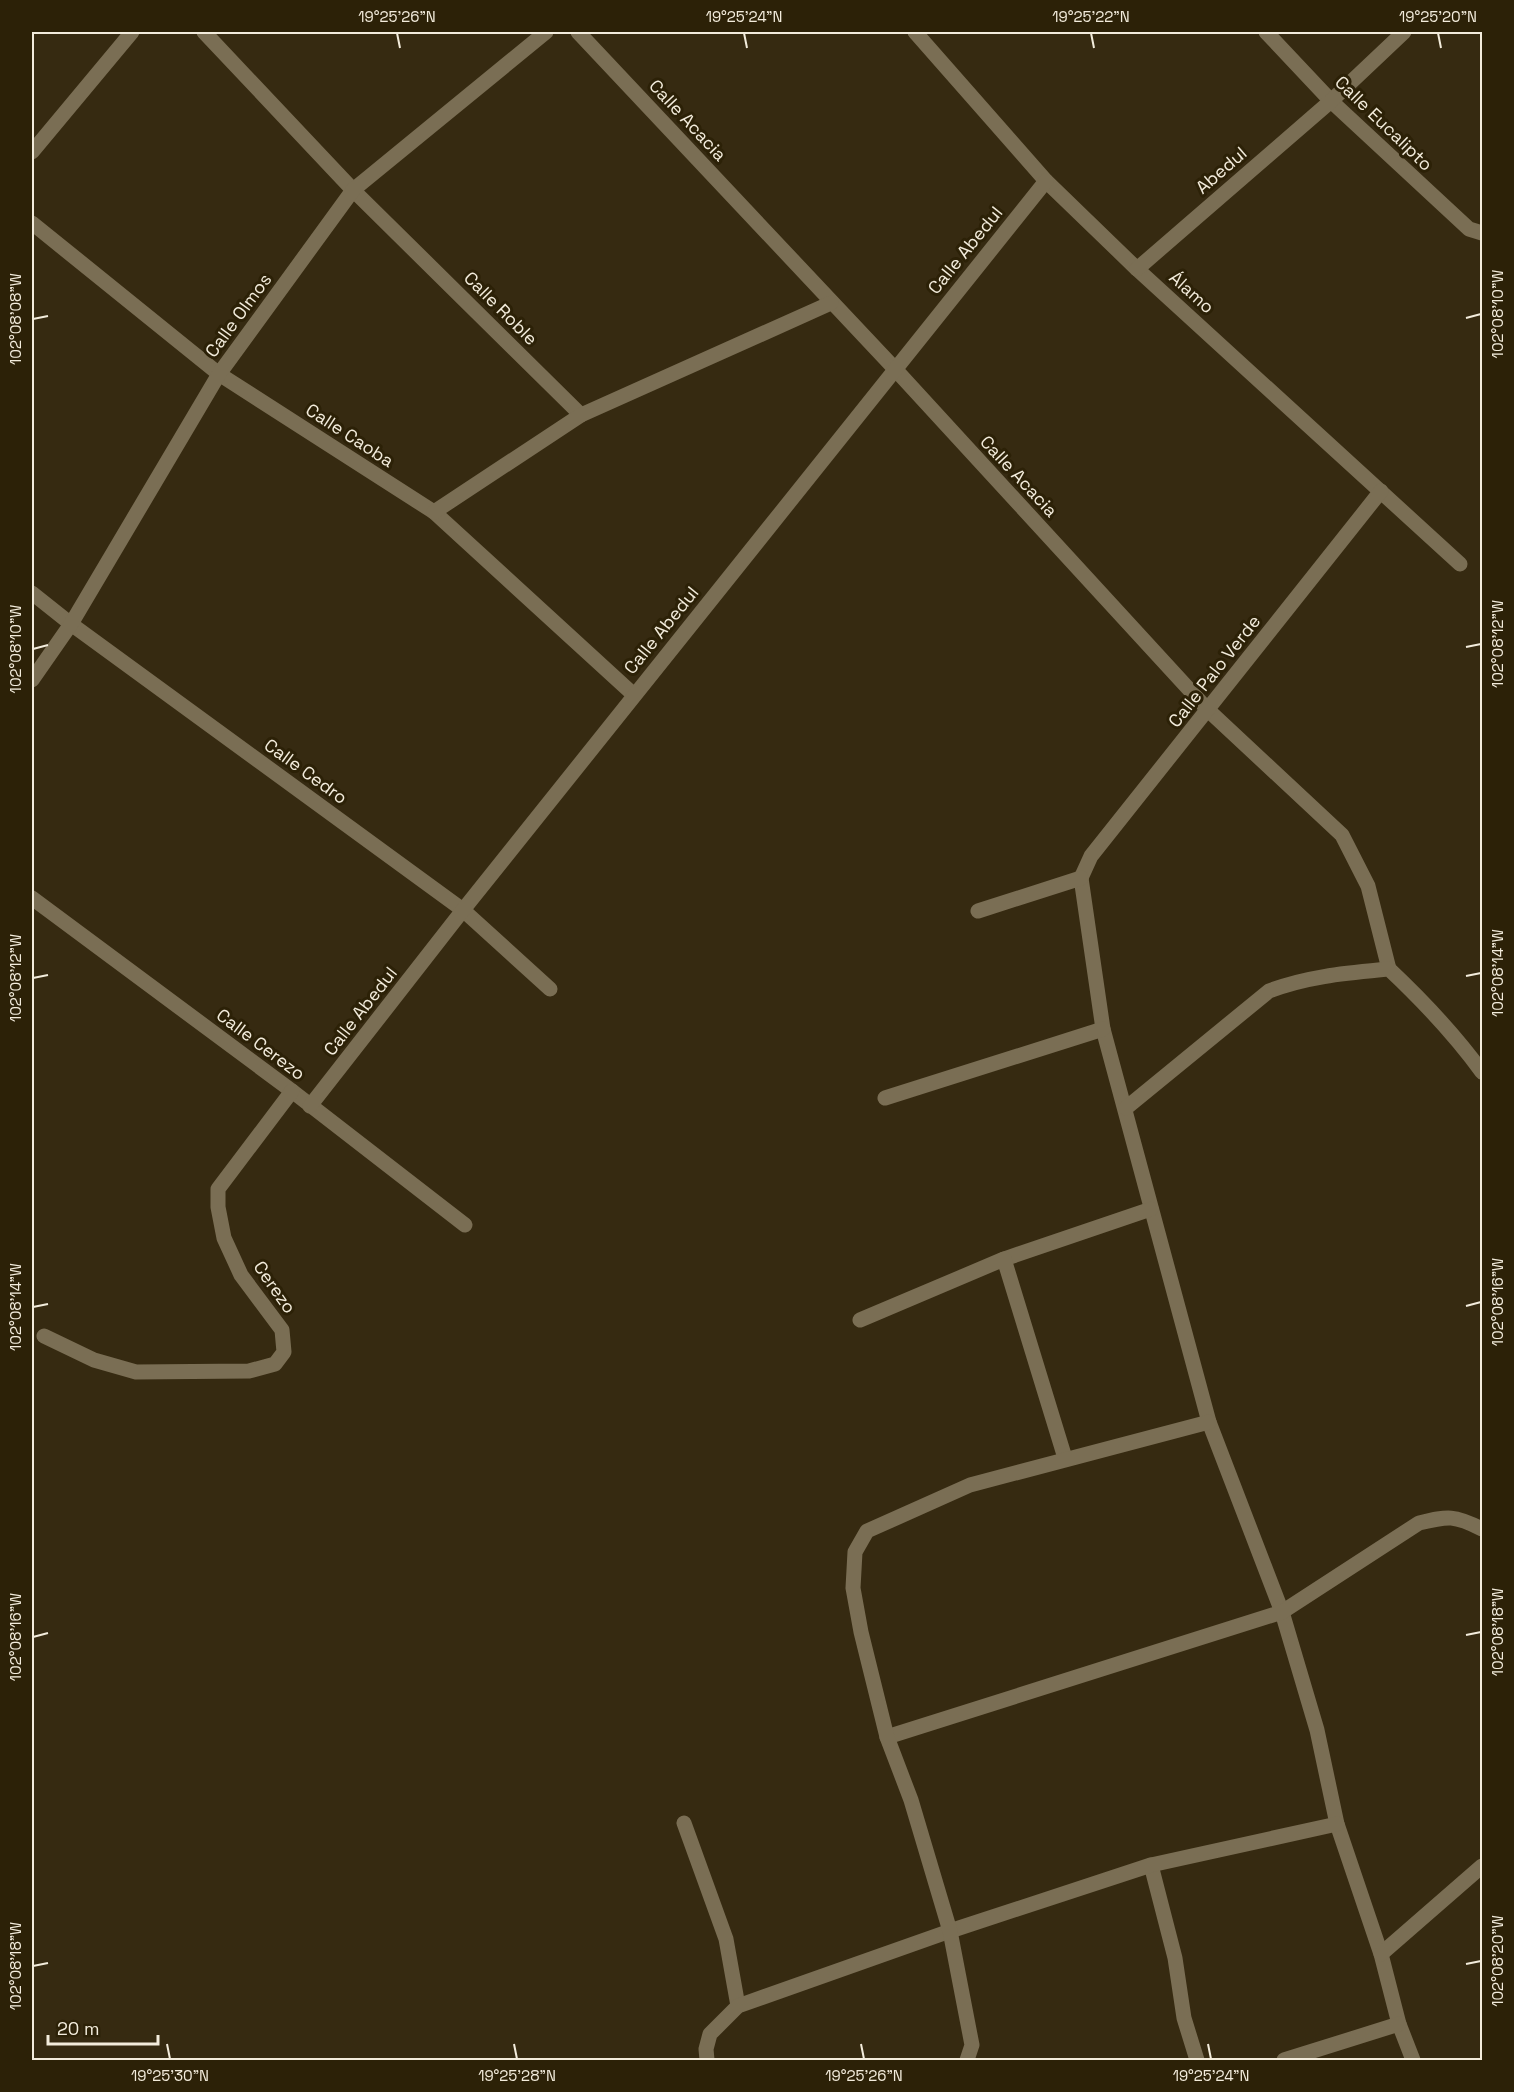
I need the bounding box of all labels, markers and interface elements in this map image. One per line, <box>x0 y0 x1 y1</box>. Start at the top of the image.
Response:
text: 19°25'26"N <box>358 7 436 26</box>
text: 19°25'24"N <box>706 7 782 26</box>
text: 19°25'22"N <box>1052 7 1130 26</box>
text: 19°25'20"N <box>1399 7 1477 26</box>
street label: Calle Eucalipto <box>1330 70 1438 176</box>
street label: Calle Acacia <box>644 74 732 166</box>
street label: Abedul <box>1191 141 1251 199</box>
street label: Calle Abedul <box>923 201 1007 299</box>
street label: Calle Roble <box>459 266 543 350</box>
street label: Álamo <box>1165 266 1219 318</box>
street label: Calle Olmos <box>200 268 276 362</box>
text: 102°08'10"W <box>1488 270 1507 358</box>
text: 102°08'08"W <box>6 273 25 365</box>
street label: Calle Caoba <box>301 398 399 472</box>
street label: Calle Acacia <box>975 430 1063 522</box>
street label: Calle Abedul <box>619 581 703 679</box>
text: 102°08'12"W <box>1488 600 1507 688</box>
text: 102°08'10"W <box>6 605 25 693</box>
street label: Calle Palo Verde <box>1163 610 1265 732</box>
street label: Calle Cedro <box>260 733 352 809</box>
text: 102°08'14"W <box>1488 929 1507 1017</box>
text: 102°08'12"W <box>6 934 25 1022</box>
street label: Calle Abedul <box>318 962 402 1060</box>
street label: Calle Cerezo <box>212 1003 310 1085</box>
street label: Cerezo <box>249 1256 301 1318</box>
text: 102°08'16"W <box>1488 1258 1507 1346</box>
text: 102°08'14"W <box>6 1263 25 1351</box>
text: 102°08'18"W <box>1488 1588 1507 1676</box>
text: 102°08'16"W <box>6 1593 25 1681</box>
text: 102°08'20"W <box>1488 1915 1507 2007</box>
text: 102°08'18"W <box>6 1922 25 2010</box>
scale bar <box>48 2008 158 2046</box>
text: 20 m <box>57 2017 100 2040</box>
text: 19°25'30"N <box>131 2066 209 2085</box>
text: 19°25'28"N <box>478 2066 556 2085</box>
text: 19°25'26"N <box>825 2066 903 2085</box>
text: 19°25'24"N <box>1173 2066 1249 2085</box>

